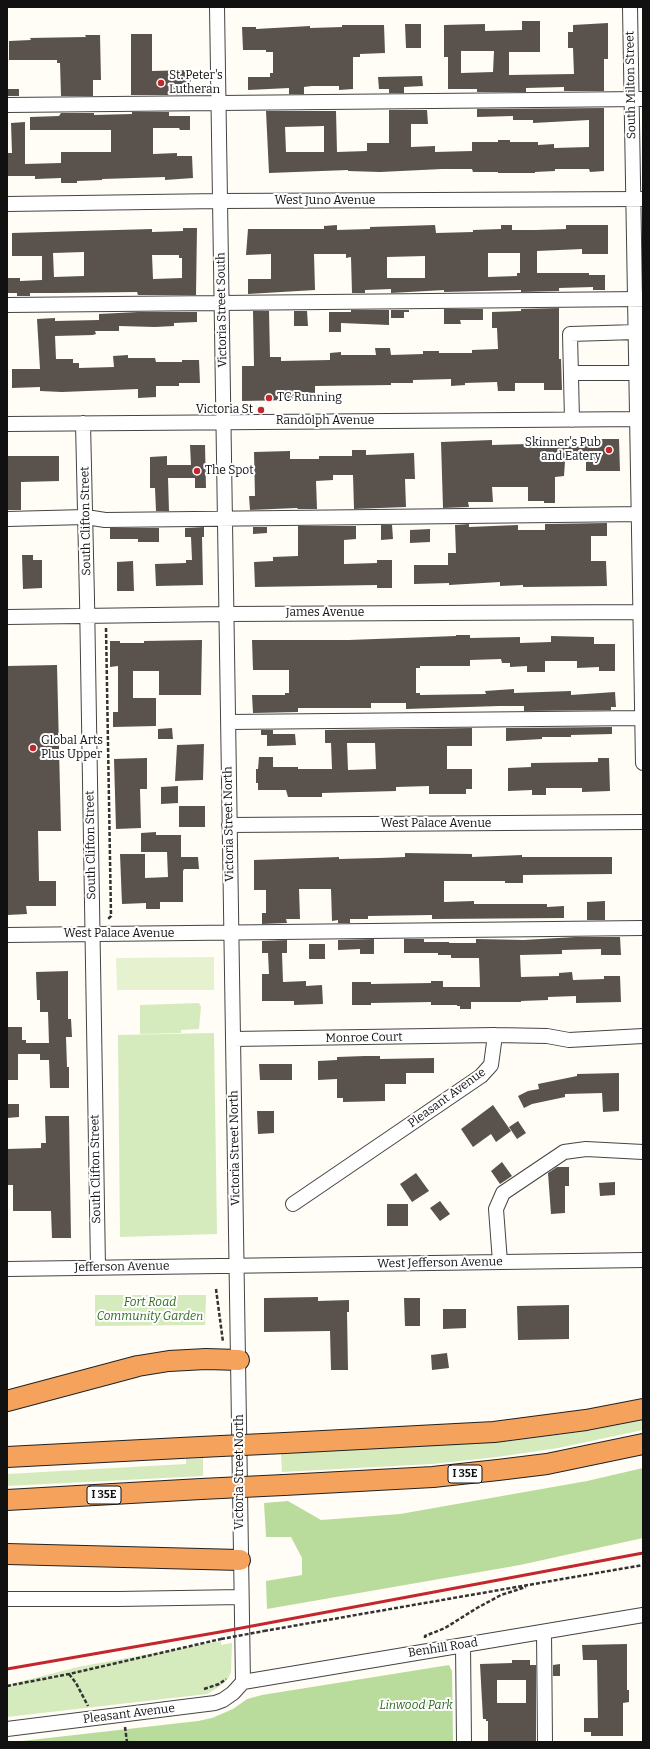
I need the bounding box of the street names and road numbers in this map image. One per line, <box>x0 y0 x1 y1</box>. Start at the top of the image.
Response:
street label: South Milton Street <box>623 31 639 139</box>
street label: West Juno Avenue <box>275 194 375 208</box>
street label: Victoria Street South <box>214 252 230 368</box>
street label: Randolph Avenue <box>276 414 374 428</box>
street label: South Clifton Street <box>78 466 94 576</box>
street label: James Avenue <box>286 606 364 620</box>
street label: Victoria Street North <box>221 766 237 882</box>
street label: South Clifton Street <box>83 790 99 900</box>
street label: West Palace Avenue <box>381 817 491 831</box>
street label: West Palace Avenue <box>64 927 174 941</box>
street label: Monroe Court <box>325 1030 403 1046</box>
street label: Pleasant Avenue <box>405 1065 489 1131</box>
street label: Victoria Street North <box>227 1090 243 1206</box>
street label: South Clifton Street <box>88 1114 104 1224</box>
street label: West Jefferson Avenue <box>377 1255 503 1271</box>
street label: Jefferson Avenue <box>74 1259 170 1275</box>
street label: Victoria Street North <box>233 1414 247 1530</box>
road number: I 35E <box>448 1465 482 1483</box>
road number: I 35E <box>87 1486 121 1504</box>
street label: Benhill Road <box>407 1635 479 1661</box>
street label: Pleasant Avenue <box>82 1701 176 1727</box>

